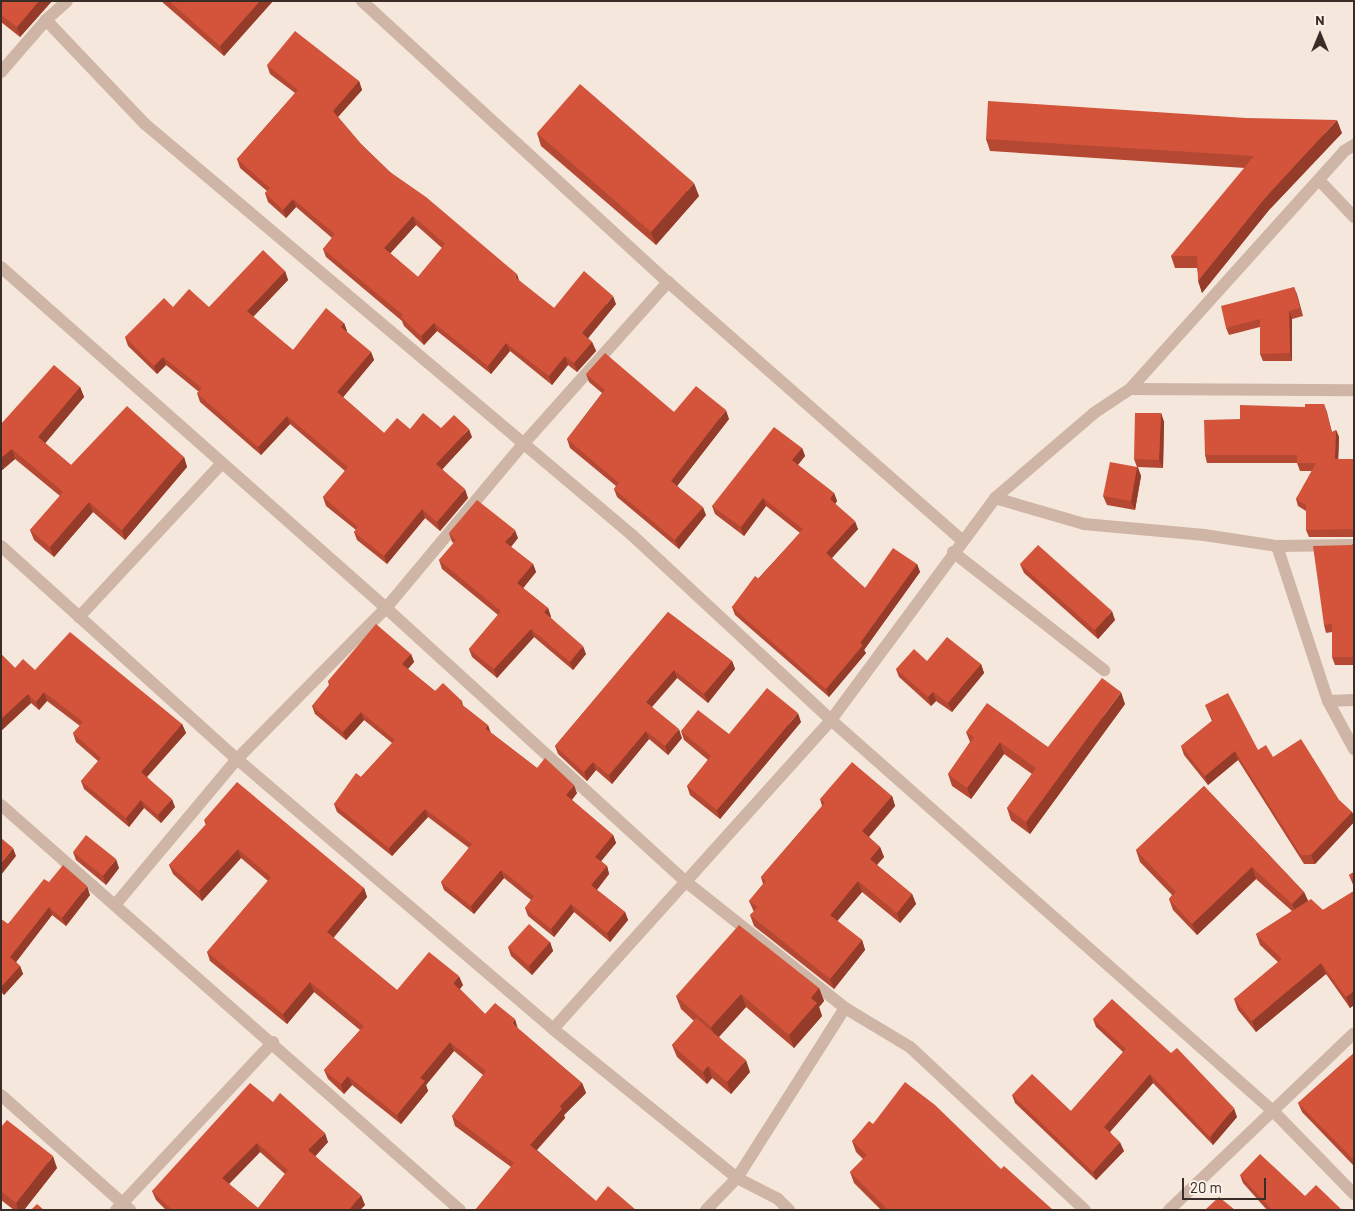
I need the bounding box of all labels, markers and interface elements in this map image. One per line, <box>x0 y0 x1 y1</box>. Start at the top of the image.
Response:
north arrow <box>1295 10 1345 60</box>
text: N <box>1315 11 1325 28</box>
scale bar <box>1185 1168 1269 1200</box>
text: 20 m <box>1190 1178 1222 1196</box>

